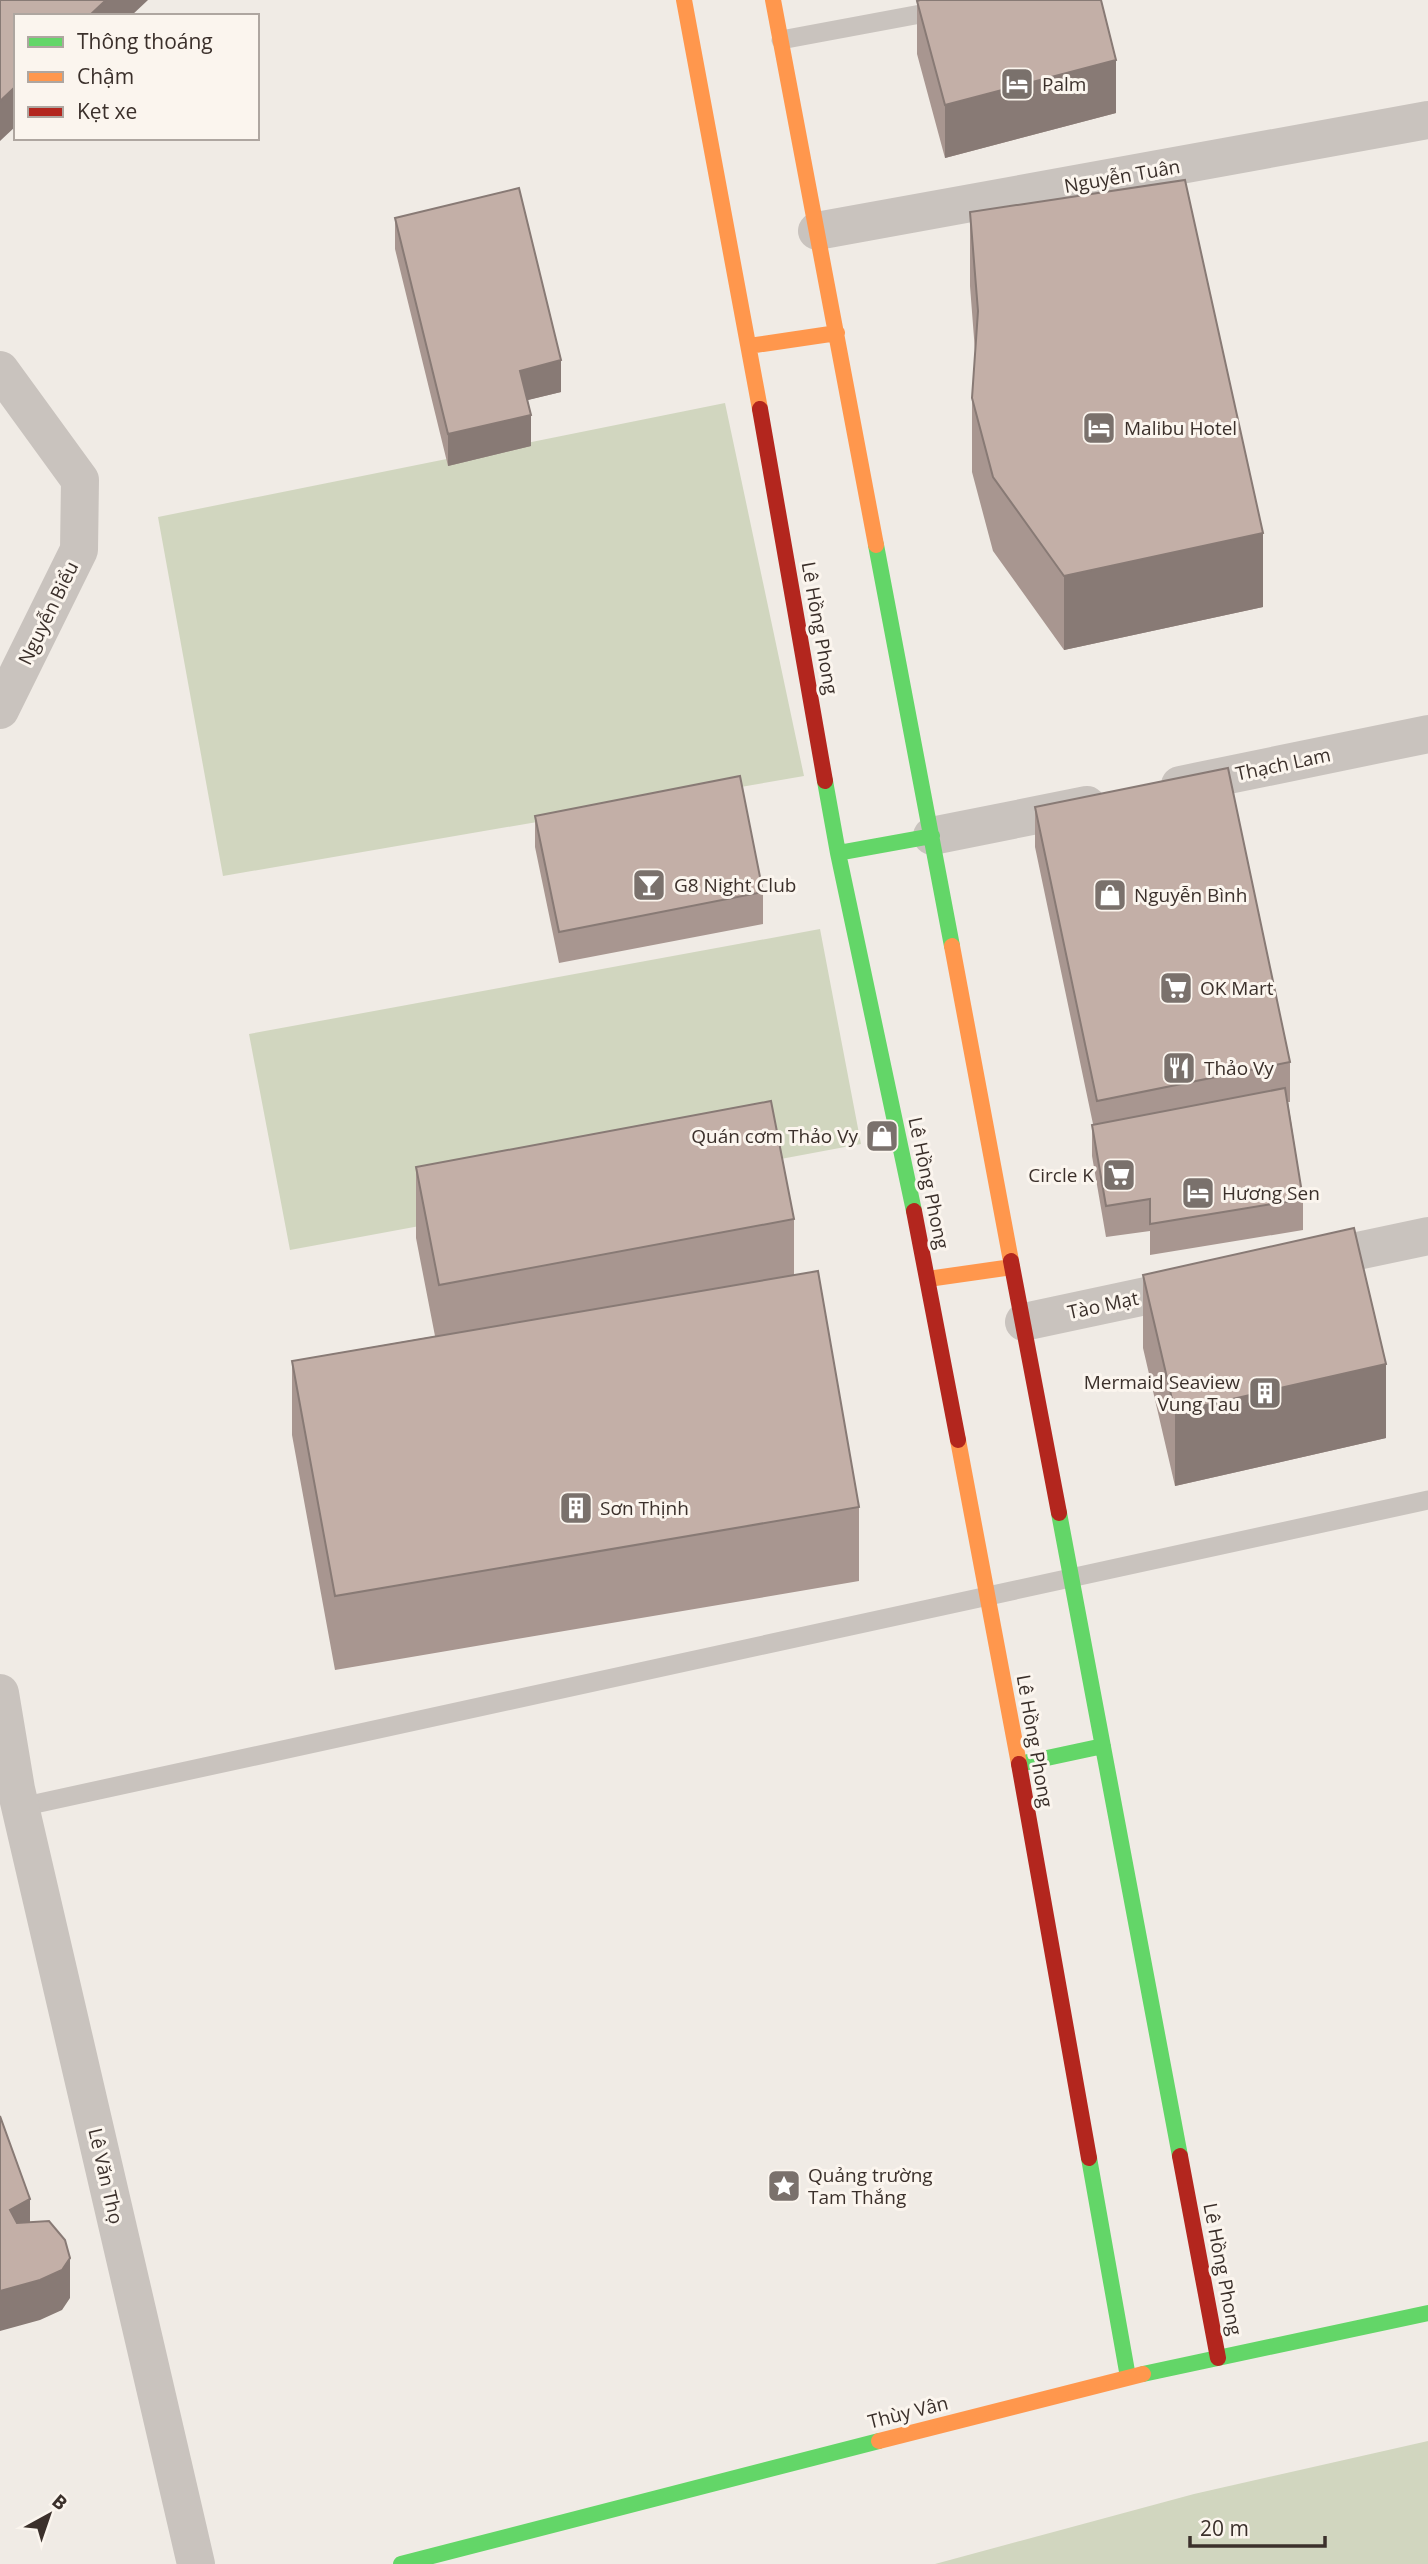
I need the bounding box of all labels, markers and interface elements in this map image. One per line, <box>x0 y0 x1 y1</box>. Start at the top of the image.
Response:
legend <box>14 14 259 140</box>
text: Thông thoáng <box>77 27 213 55</box>
text: Chậm <box>77 62 134 90</box>
hotel icon: Palm <box>998 65 1036 103</box>
place label: Palm <box>1042 71 1086 97</box>
text: Kẹt xe <box>77 97 137 125</box>
street label: Nguyễn Tuân <box>1062 153 1182 199</box>
hotel icon: Malibu Hotel <box>1080 409 1118 447</box>
place label: Malibu Hotel <box>1124 415 1237 441</box>
street label: Nguyễn Biểu <box>12 557 84 669</box>
street label: Lê Hồng Phong <box>796 560 844 696</box>
street label: Thạch Lam <box>1233 741 1333 787</box>
bar icon: G8 Night Club <box>630 866 668 904</box>
place label: G8 Night Club <box>674 872 796 898</box>
shop icon: Nguyễn Bình <box>1091 876 1129 914</box>
place label: Nguyễn Bình <box>1134 882 1247 908</box>
supermarket icon: OK Mart <box>1157 969 1195 1007</box>
place label: OK Mart <box>1200 975 1274 1001</box>
restaurant icon: Thảo Vy <box>1160 1049 1198 1087</box>
place label: Thảo Vy <box>1204 1055 1274 1081</box>
street label: Lê Hồng Phong <box>902 1115 956 1251</box>
shop icon: Quán cơm Thảo Vy <box>863 1117 901 1155</box>
place label: Quán cơm Thảo Vy <box>691 1123 858 1149</box>
supermarket icon: Circle K <box>1100 1156 1138 1194</box>
place label: Circle K <box>1028 1162 1094 1188</box>
hotel icon: Hương Sen <box>1179 1174 1217 1212</box>
place label: Hương Sen <box>1222 1180 1320 1206</box>
street label: Tào Mạt <box>1065 1285 1141 1325</box>
place label: Mermaid Seaview Vung Tau <box>1084 1369 1240 1417</box>
building icon: Mermaid Seaview Vung Tau <box>1246 1374 1284 1412</box>
building icon: Sơn Thịnh <box>557 1489 595 1527</box>
place label: Sơn Thịnh <box>600 1495 689 1521</box>
street label: Lê Hồng Phong <box>1011 1673 1059 1809</box>
street label: Lê Văn Thọ <box>82 2126 130 2226</box>
place label: Quảng trường Tam Thắng <box>808 2162 933 2210</box>
place icon: Quảng trường Tam Thắng <box>765 2167 803 2205</box>
street label: Lê Hồng Phong <box>1197 2201 1249 2337</box>
street label: Thùy Vân <box>865 2389 951 2435</box>
north arrow <box>14 2480 84 2550</box>
text: B <box>47 2488 73 2516</box>
scale bar <box>1190 2504 1325 2548</box>
text: 20 m <box>1200 2514 1249 2542</box>

